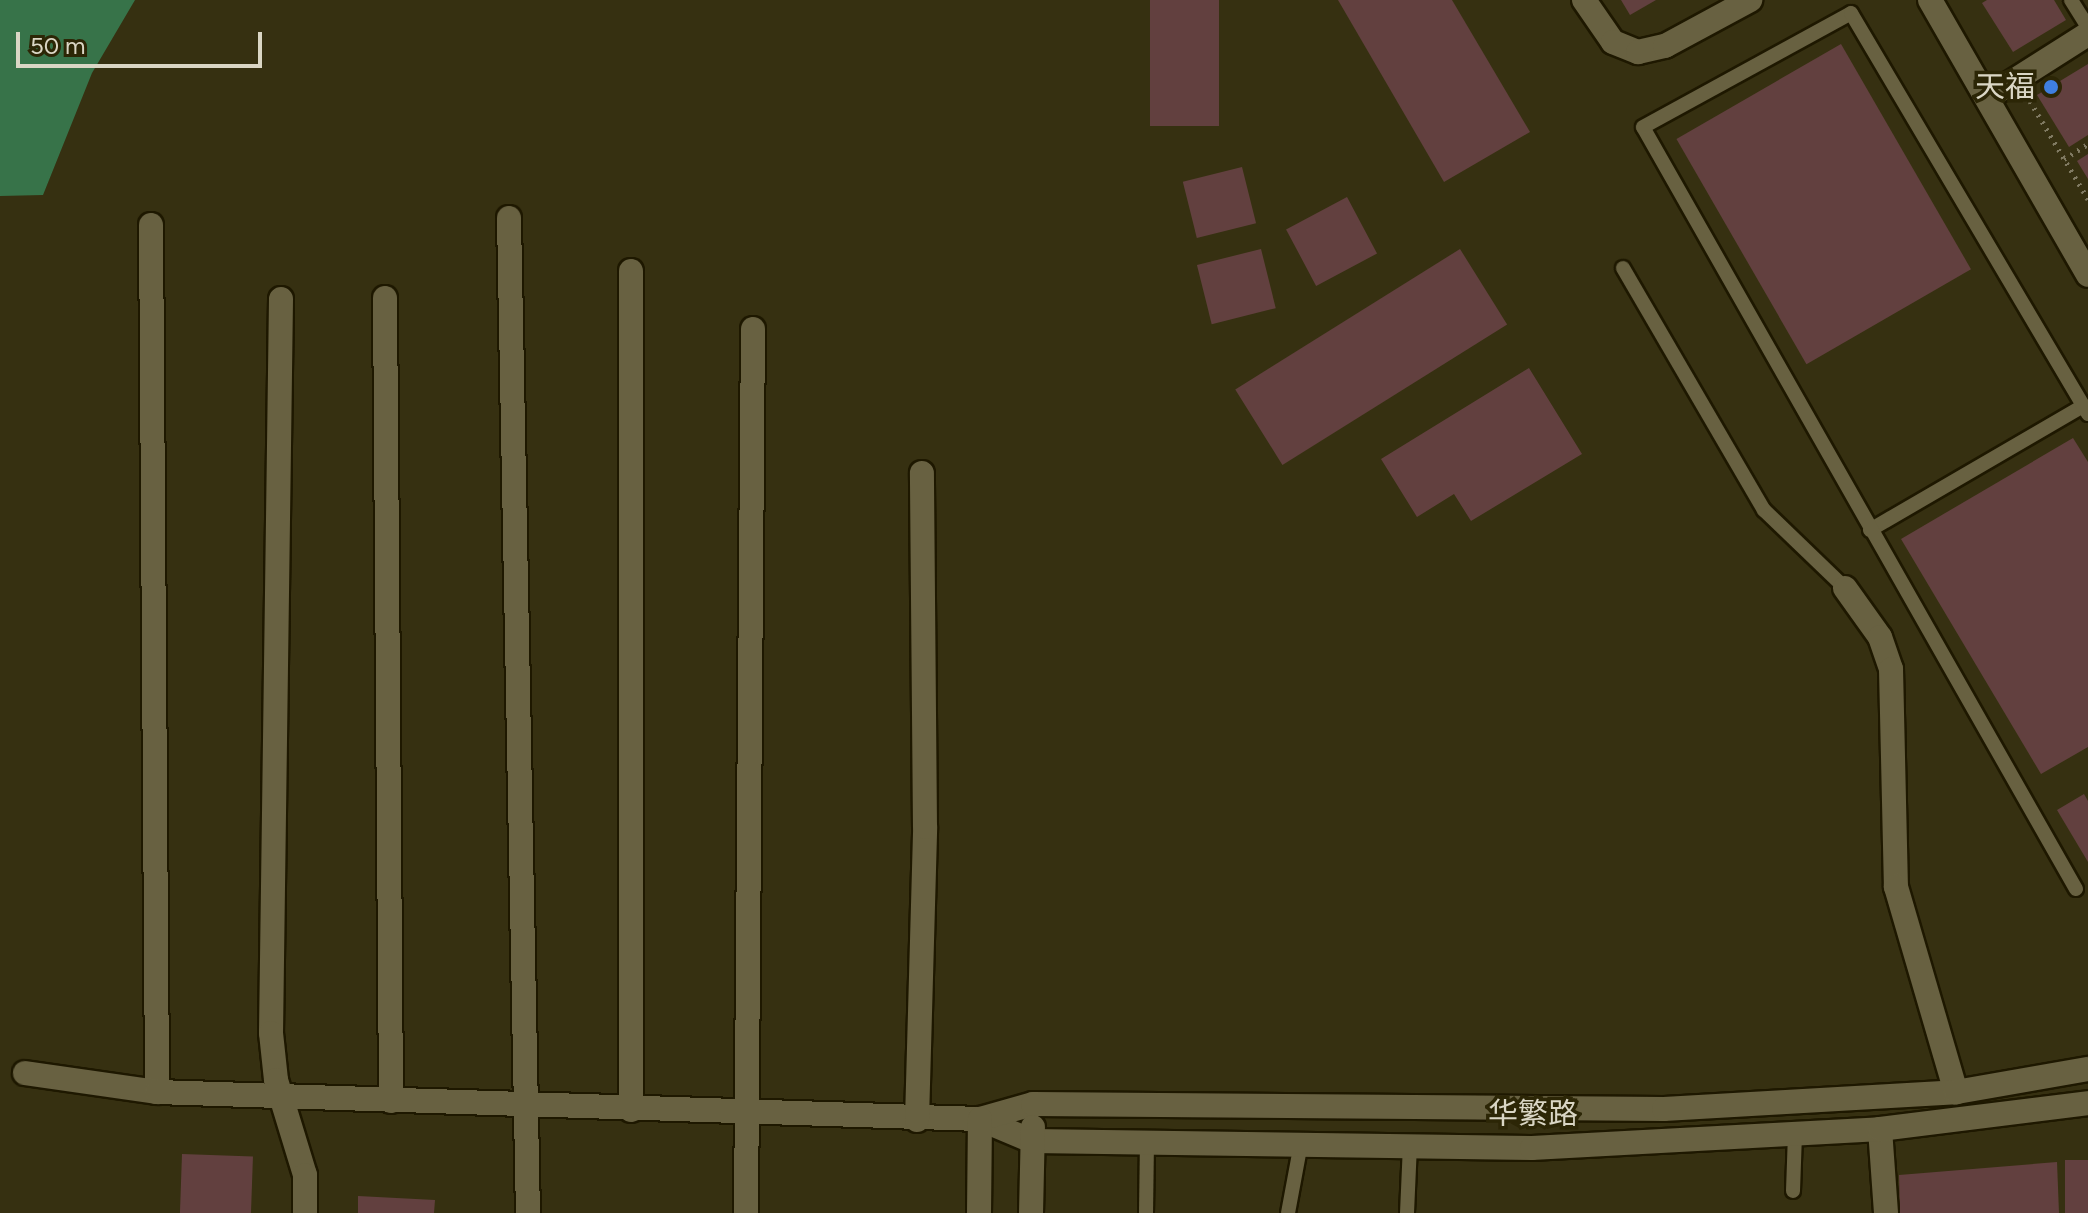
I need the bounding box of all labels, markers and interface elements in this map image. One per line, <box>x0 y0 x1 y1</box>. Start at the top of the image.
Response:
scale bar <box>20 16 266 66</box>
text: 50 m <box>30 31 86 60</box>
place label: 天福 <box>1975 69 2035 105</box>
marker: 天福 <box>2042 78 2060 96</box>
street label: 华繁路 <box>1488 1096 1578 1132</box>

